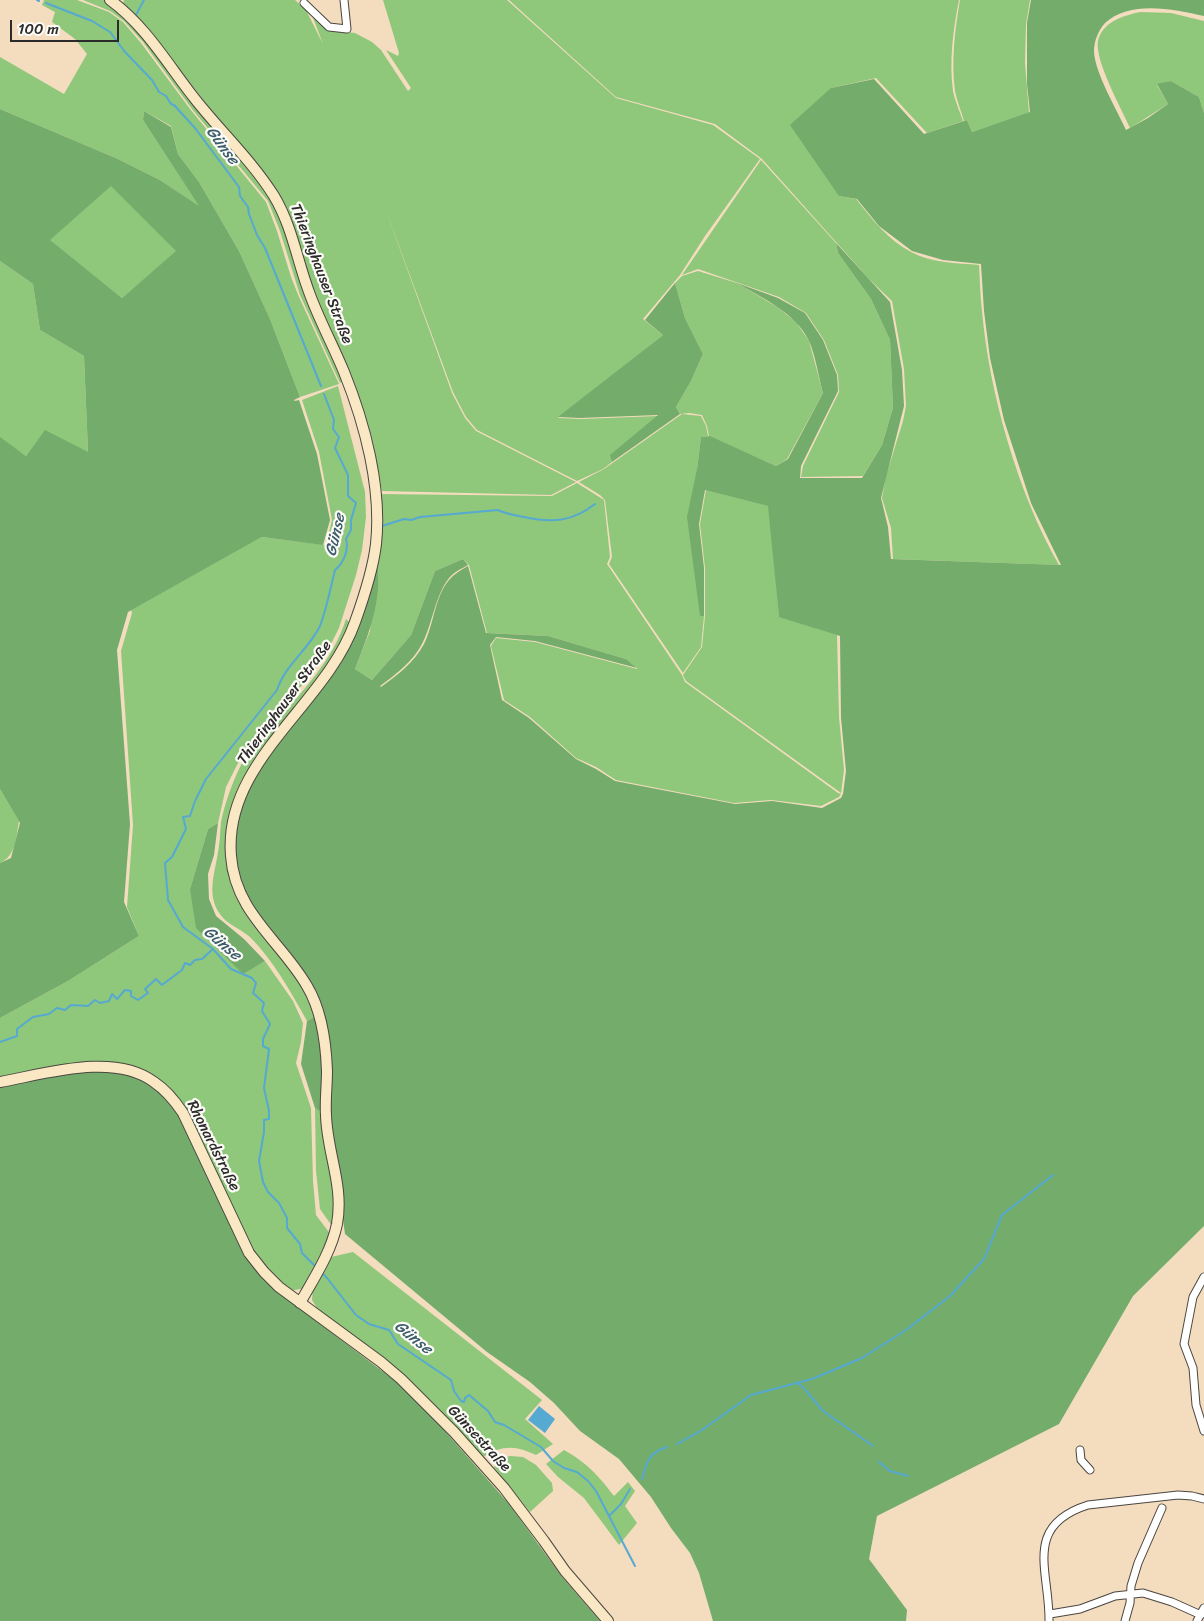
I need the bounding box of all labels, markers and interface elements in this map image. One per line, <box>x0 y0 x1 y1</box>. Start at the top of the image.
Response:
scale bar <box>12 10 121 42</box>
text: 100 m <box>18 16 59 42</box>
water label: Günse <box>201 123 243 169</box>
street label: Thieringhauser Straße <box>286 201 356 347</box>
water label: Günse <box>322 512 350 558</box>
street label: Thieringhauser Straße <box>234 638 336 768</box>
water label: Günse <box>199 923 245 965</box>
street label: Rhonardstraße <box>183 1098 243 1194</box>
water label: Günse <box>390 1317 436 1359</box>
street label: Günsestraße <box>444 1402 514 1476</box>

